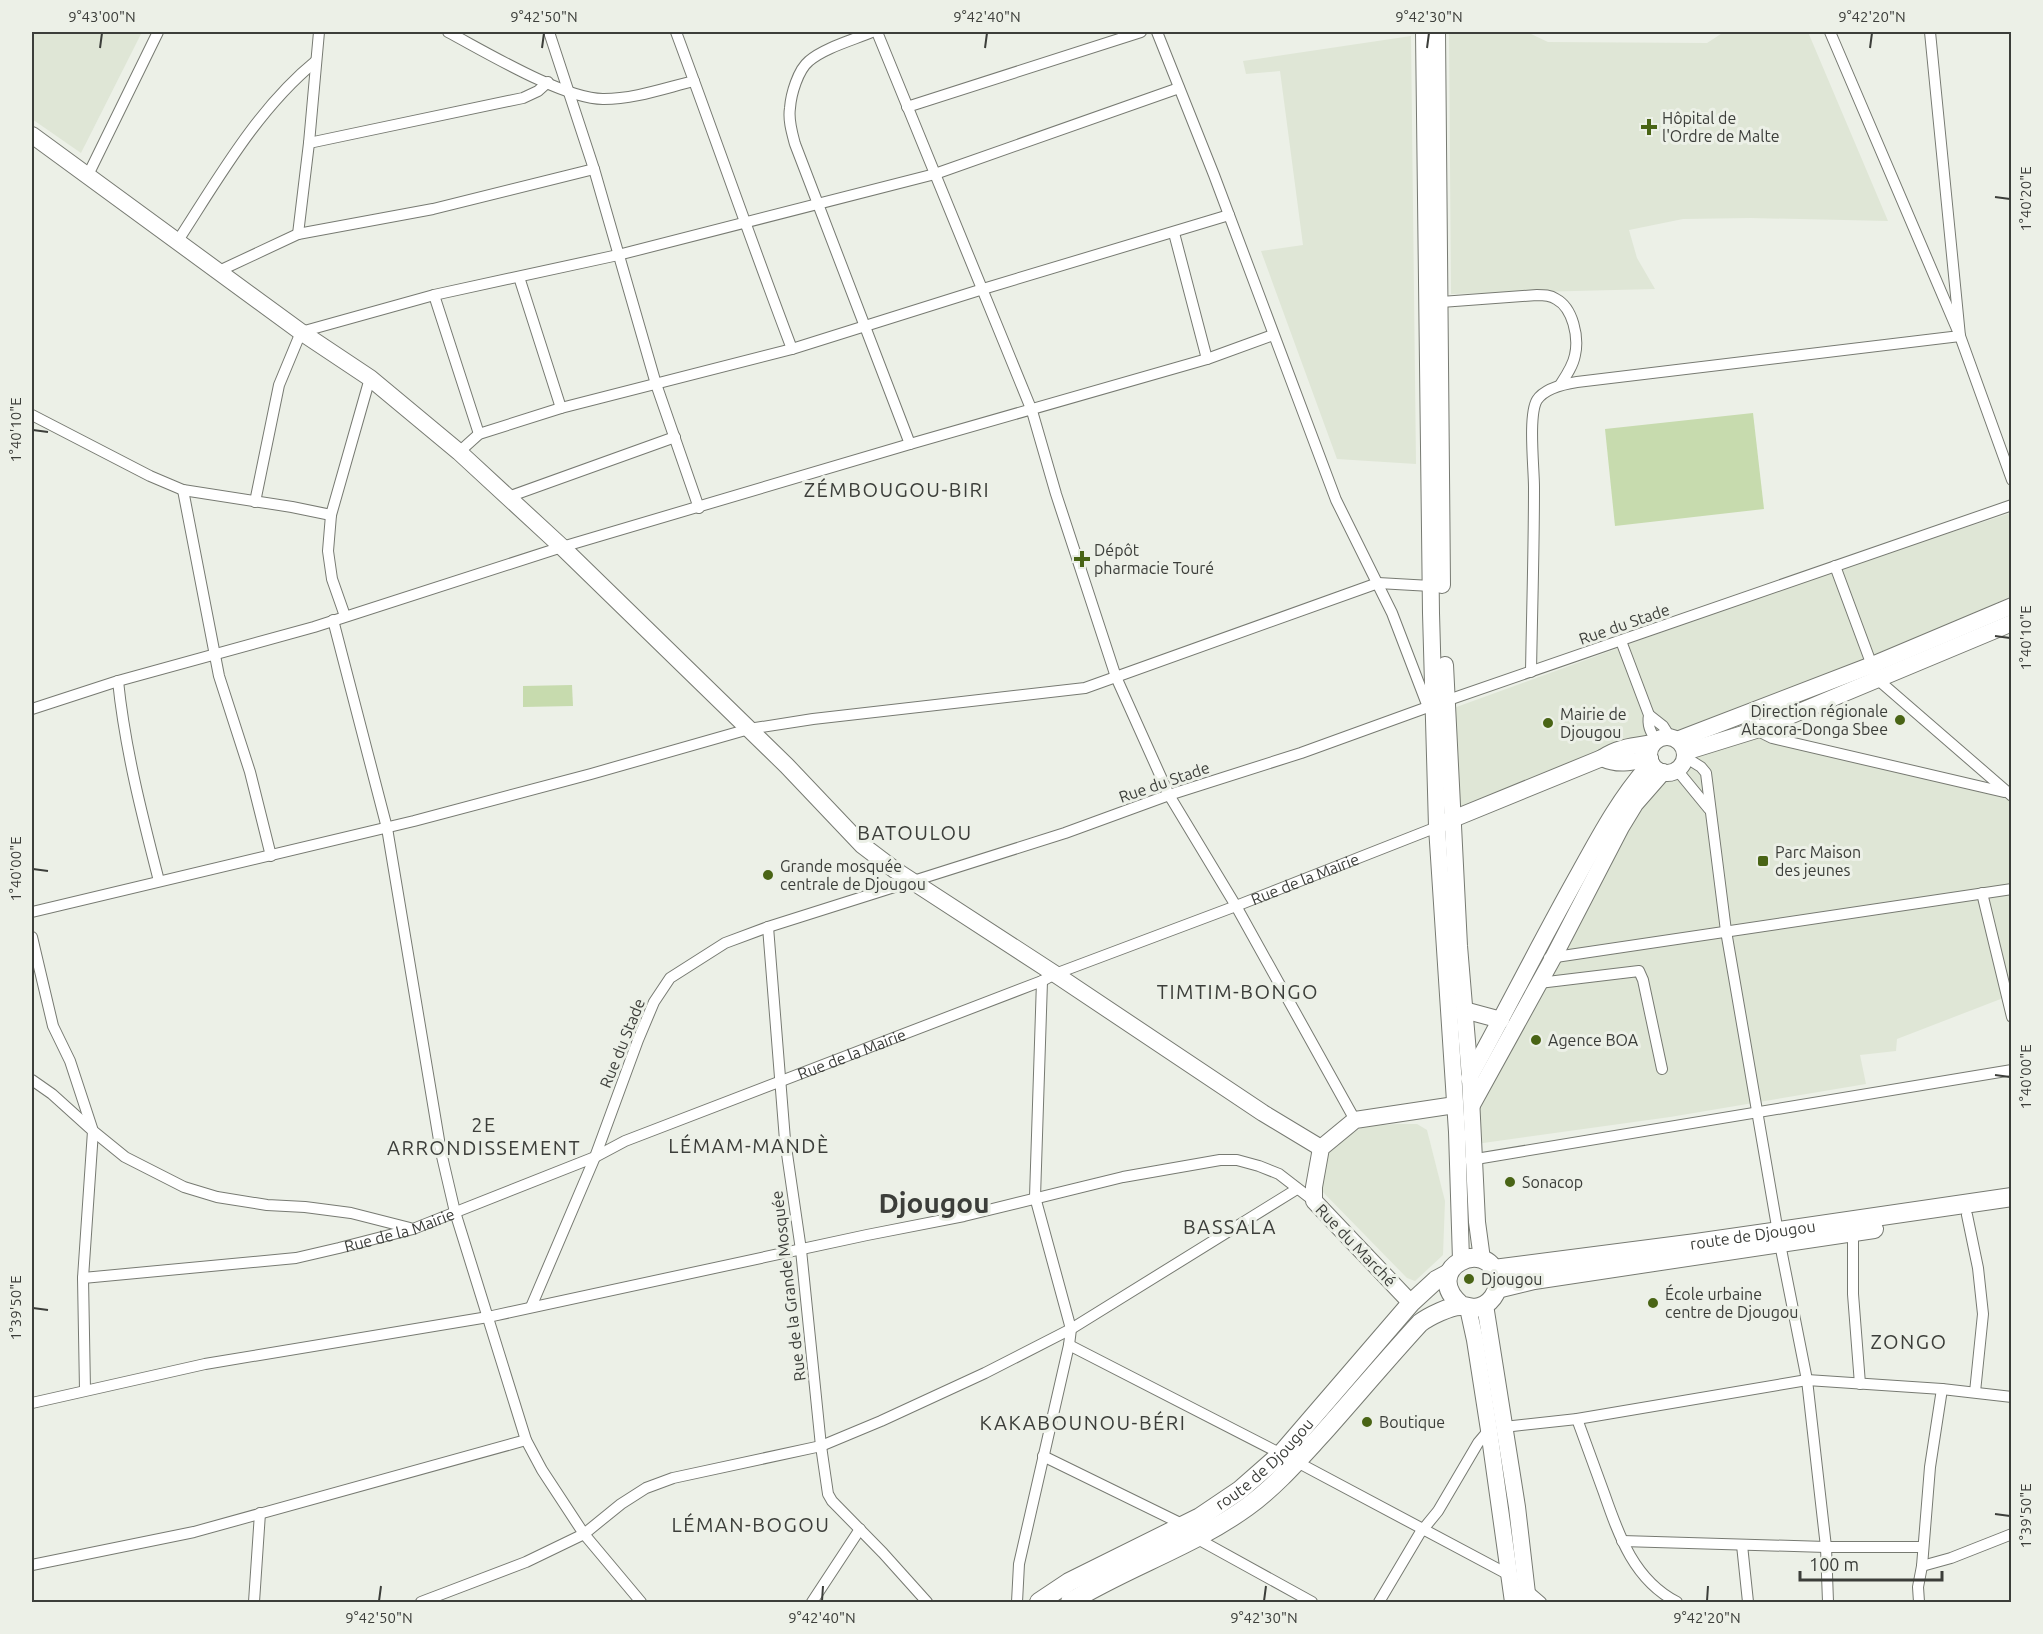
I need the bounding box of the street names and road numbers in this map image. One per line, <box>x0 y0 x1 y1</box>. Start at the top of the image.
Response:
street label: Rue du Stade <box>1576 600 1672 648</box>
street label: Rue du Stade <box>1116 758 1212 806</box>
street label: Rue de la Mairie <box>1248 850 1361 908</box>
street label: Rue du Stade <box>596 996 648 1090</box>
street label: Rue de la Mairie <box>795 1025 908 1083</box>
street label: Rue de la Grande Mosquée <box>767 1190 809 1382</box>
street label: Rue du Marché <box>1312 1200 1400 1290</box>
street label: Rue de la Mairie <box>342 1205 457 1255</box>
street label: route de Djougou <box>1689 1217 1817 1253</box>
street label: route de Djougou <box>1212 1415 1317 1513</box>

